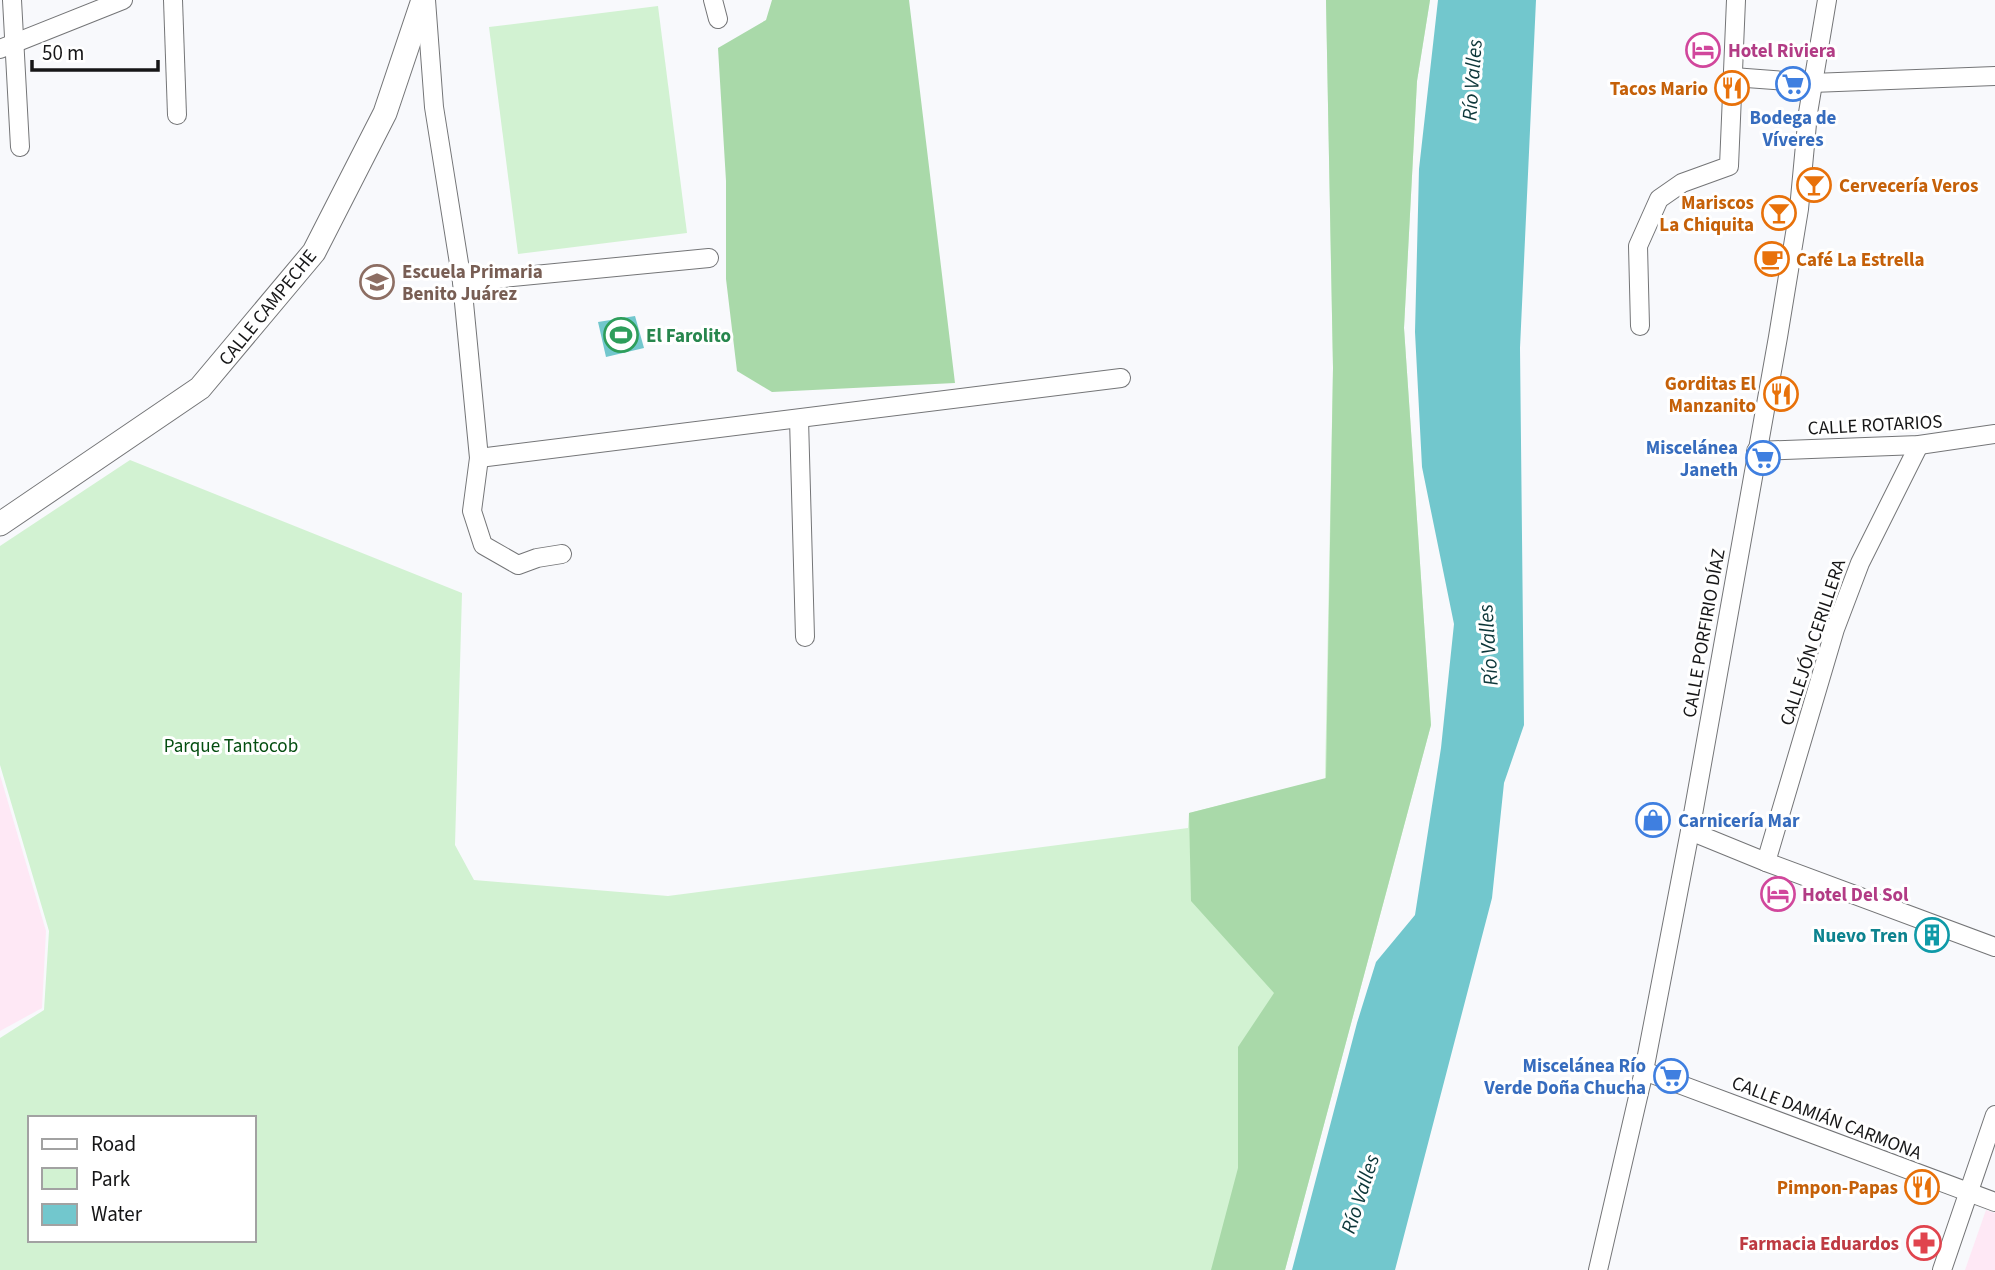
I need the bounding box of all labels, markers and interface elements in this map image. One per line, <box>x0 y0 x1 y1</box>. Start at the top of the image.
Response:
scale bar <box>32 28 158 72</box>
hotel icon: Hotel Riviera <box>1684 31 1722 69</box>
text: 50 m <box>42 38 84 68</box>
water label: Río Valles <box>1454 38 1490 122</box>
place label: Hotel Riviera <box>1728 38 1836 65</box>
supermarket icon: Bodega de Víveres <box>1774 65 1812 103</box>
restaurant icon: Tacos Mario <box>1713 69 1751 107</box>
place label: Tacos Mario <box>1610 76 1708 103</box>
place label: Bodega de Víveres <box>1750 105 1837 154</box>
bar icon: Cervecería Veros <box>1795 166 1833 204</box>
place label: Cervecería Veros <box>1839 173 1978 200</box>
place label: Mariscos La Chiquita <box>1659 190 1754 239</box>
bar icon: Mariscos La Chiquita <box>1760 194 1798 232</box>
cafe icon: Café La Estrella <box>1753 240 1791 278</box>
street label: CALLE CAMPECHE <box>213 244 323 372</box>
place label: Café La Estrella <box>1796 247 1924 274</box>
place label: Escuela Primaria Benito Juárez <box>402 259 543 308</box>
school or university icon: Escuela Primaria Benito Juárez <box>358 263 396 301</box>
sports icon: El Farolito <box>602 316 640 354</box>
place label: El Farolito <box>646 323 731 350</box>
place label: Gorditas El Manzanito <box>1665 371 1757 420</box>
restaurant icon: Gorditas El Manzanito <box>1762 375 1800 413</box>
street label: CALLE ROTARIOS <box>1807 408 1943 443</box>
place label: Miscelánea Janeth <box>1646 435 1738 484</box>
supermarket icon: Miscelánea Janeth <box>1744 439 1782 477</box>
street label: CALLE PORFIRIO DÍAZ <box>1676 547 1733 720</box>
street label: CALLEJÓN CERILLERA <box>1774 555 1853 729</box>
water label: Río Valles <box>1470 603 1506 687</box>
park label: Parque Tantocob <box>164 733 298 760</box>
shop icon: Carnicería Mar <box>1634 801 1672 839</box>
place label: Carnicería Mar <box>1678 808 1800 835</box>
hotel icon: Hotel Del Sol <box>1759 875 1797 913</box>
place label: Hotel Del Sol <box>1802 882 1909 909</box>
building icon: Nuevo Tren <box>1913 916 1951 954</box>
place label: Nuevo Tren <box>1813 923 1908 950</box>
place label: Miscelánea Río Verde Doña Chucha <box>1483 1053 1646 1102</box>
supermarket icon: Miscelánea Río Verde Doña Chucha <box>1652 1057 1690 1095</box>
street label: CALLE DAMIÁN CARMONA <box>1728 1070 1926 1167</box>
legend <box>28 1116 256 1242</box>
text: Road <box>91 1129 136 1159</box>
water label: Río Valles <box>1333 1151 1387 1237</box>
text: Park <box>91 1164 131 1194</box>
restaurant icon: Pimpon-Papas <box>1903 1168 1941 1206</box>
place label: Pimpon-Papas <box>1777 1175 1898 1202</box>
text: Water <box>91 1199 143 1229</box>
pharmacy icon: Farmacia Eduardos <box>1905 1224 1943 1262</box>
place label: Farmacia Eduardos <box>1739 1231 1899 1258</box>

